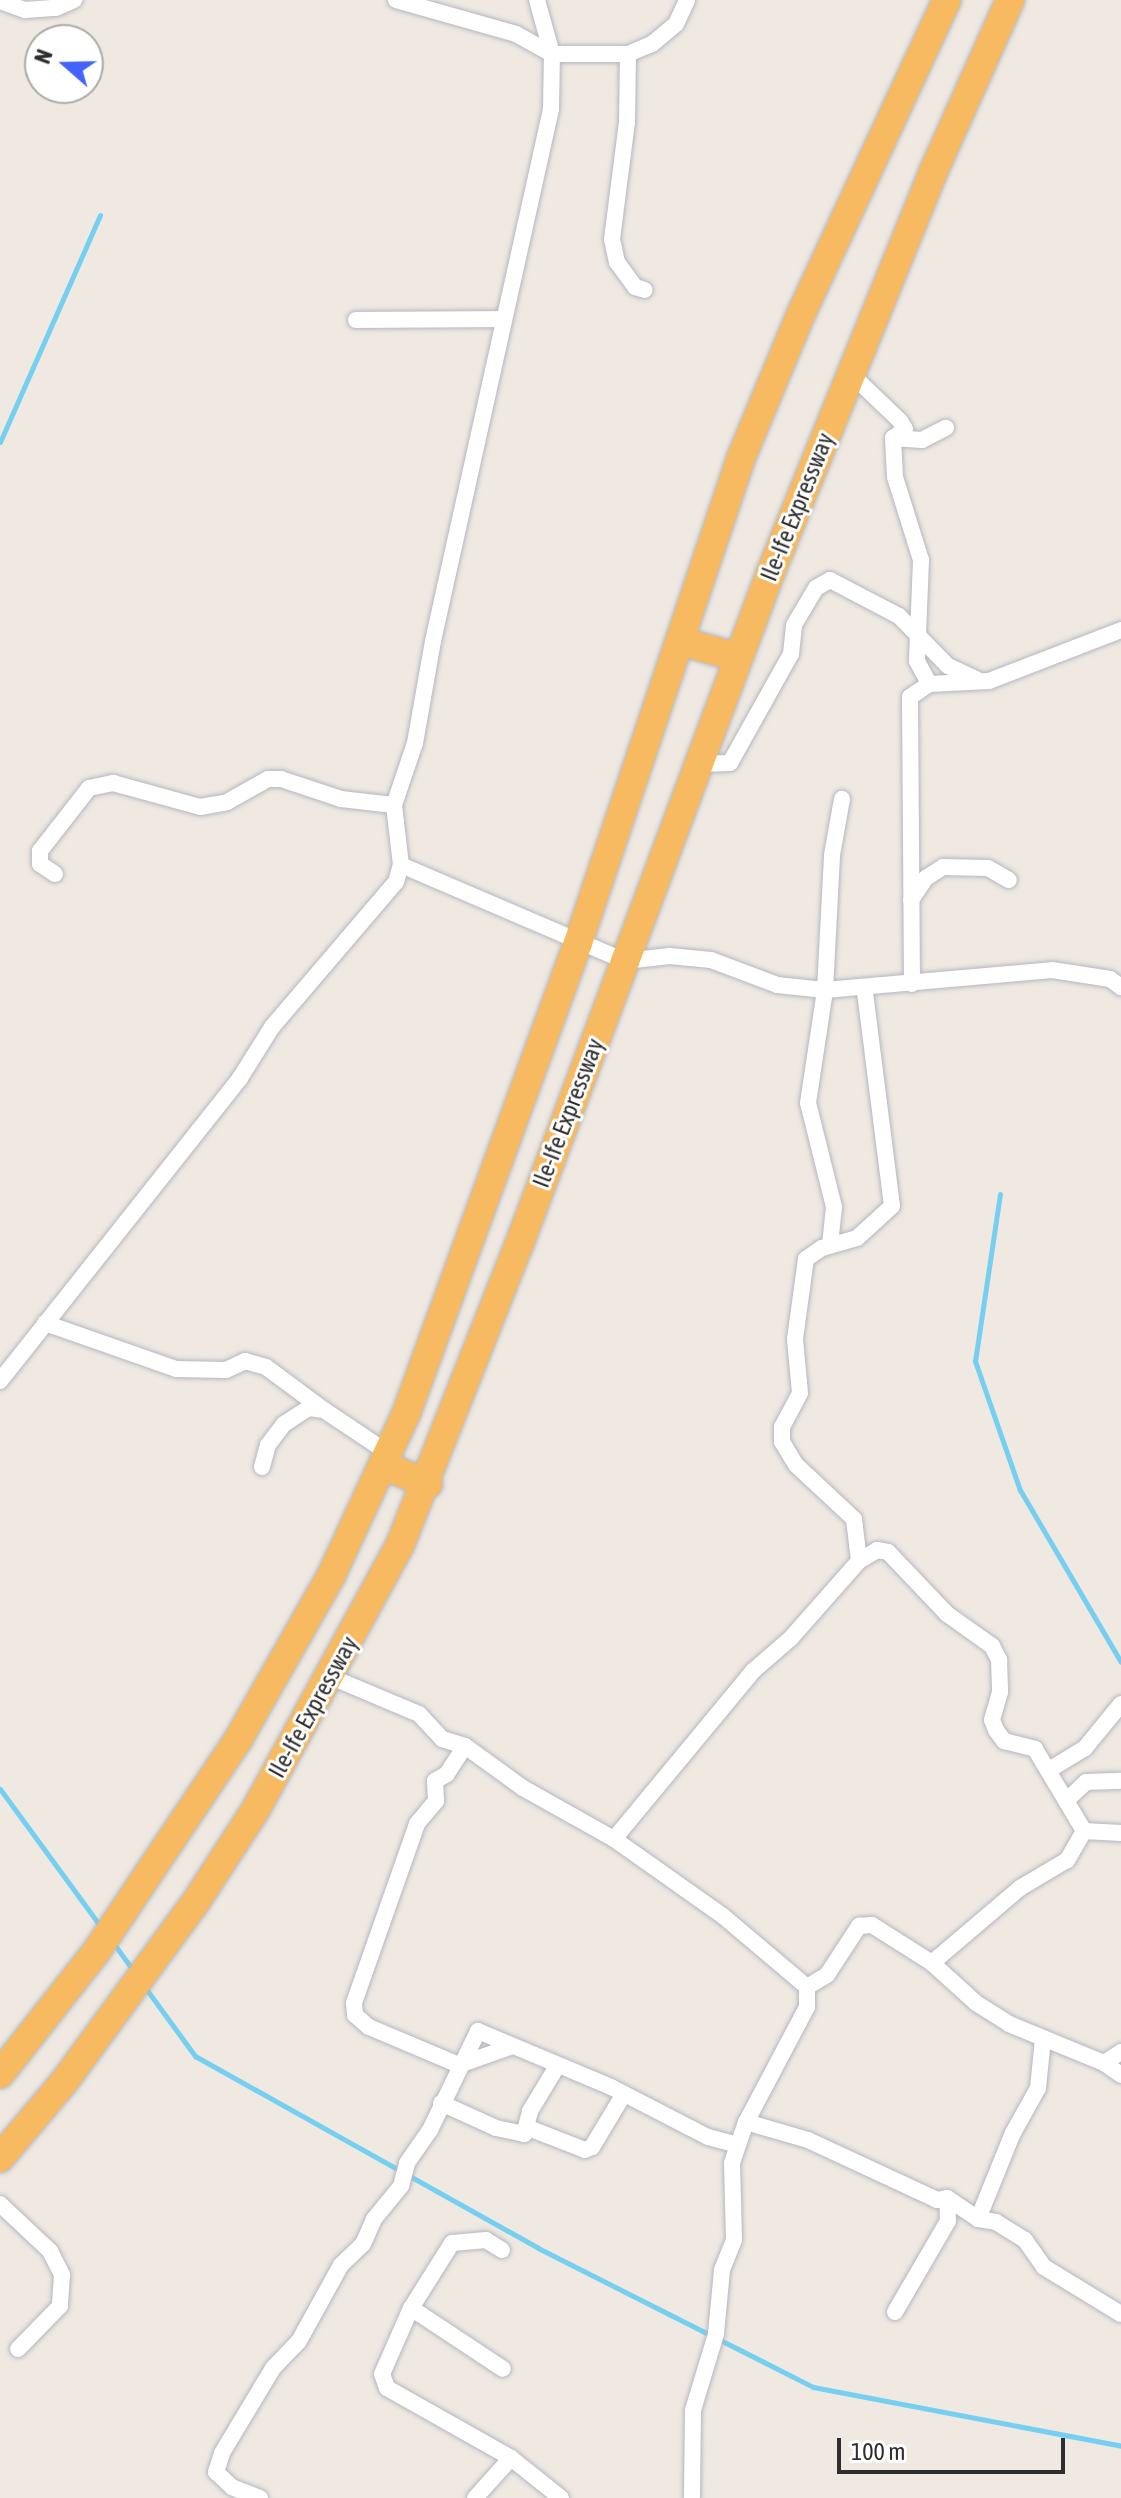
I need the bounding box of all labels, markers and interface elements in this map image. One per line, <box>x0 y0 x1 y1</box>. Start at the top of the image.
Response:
north arrow <box>24 24 104 104</box>
text: N <box>29 46 58 67</box>
street label: Ile-Ife Expressway <box>754 429 840 585</box>
street label: Ile-Ife Expressway <box>526 1034 610 1192</box>
street label: Ile-Ife Expressway <box>262 1631 364 1783</box>
scale bar <box>841 2422 1069 2472</box>
text: 100 m <box>851 2438 905 2465</box>

